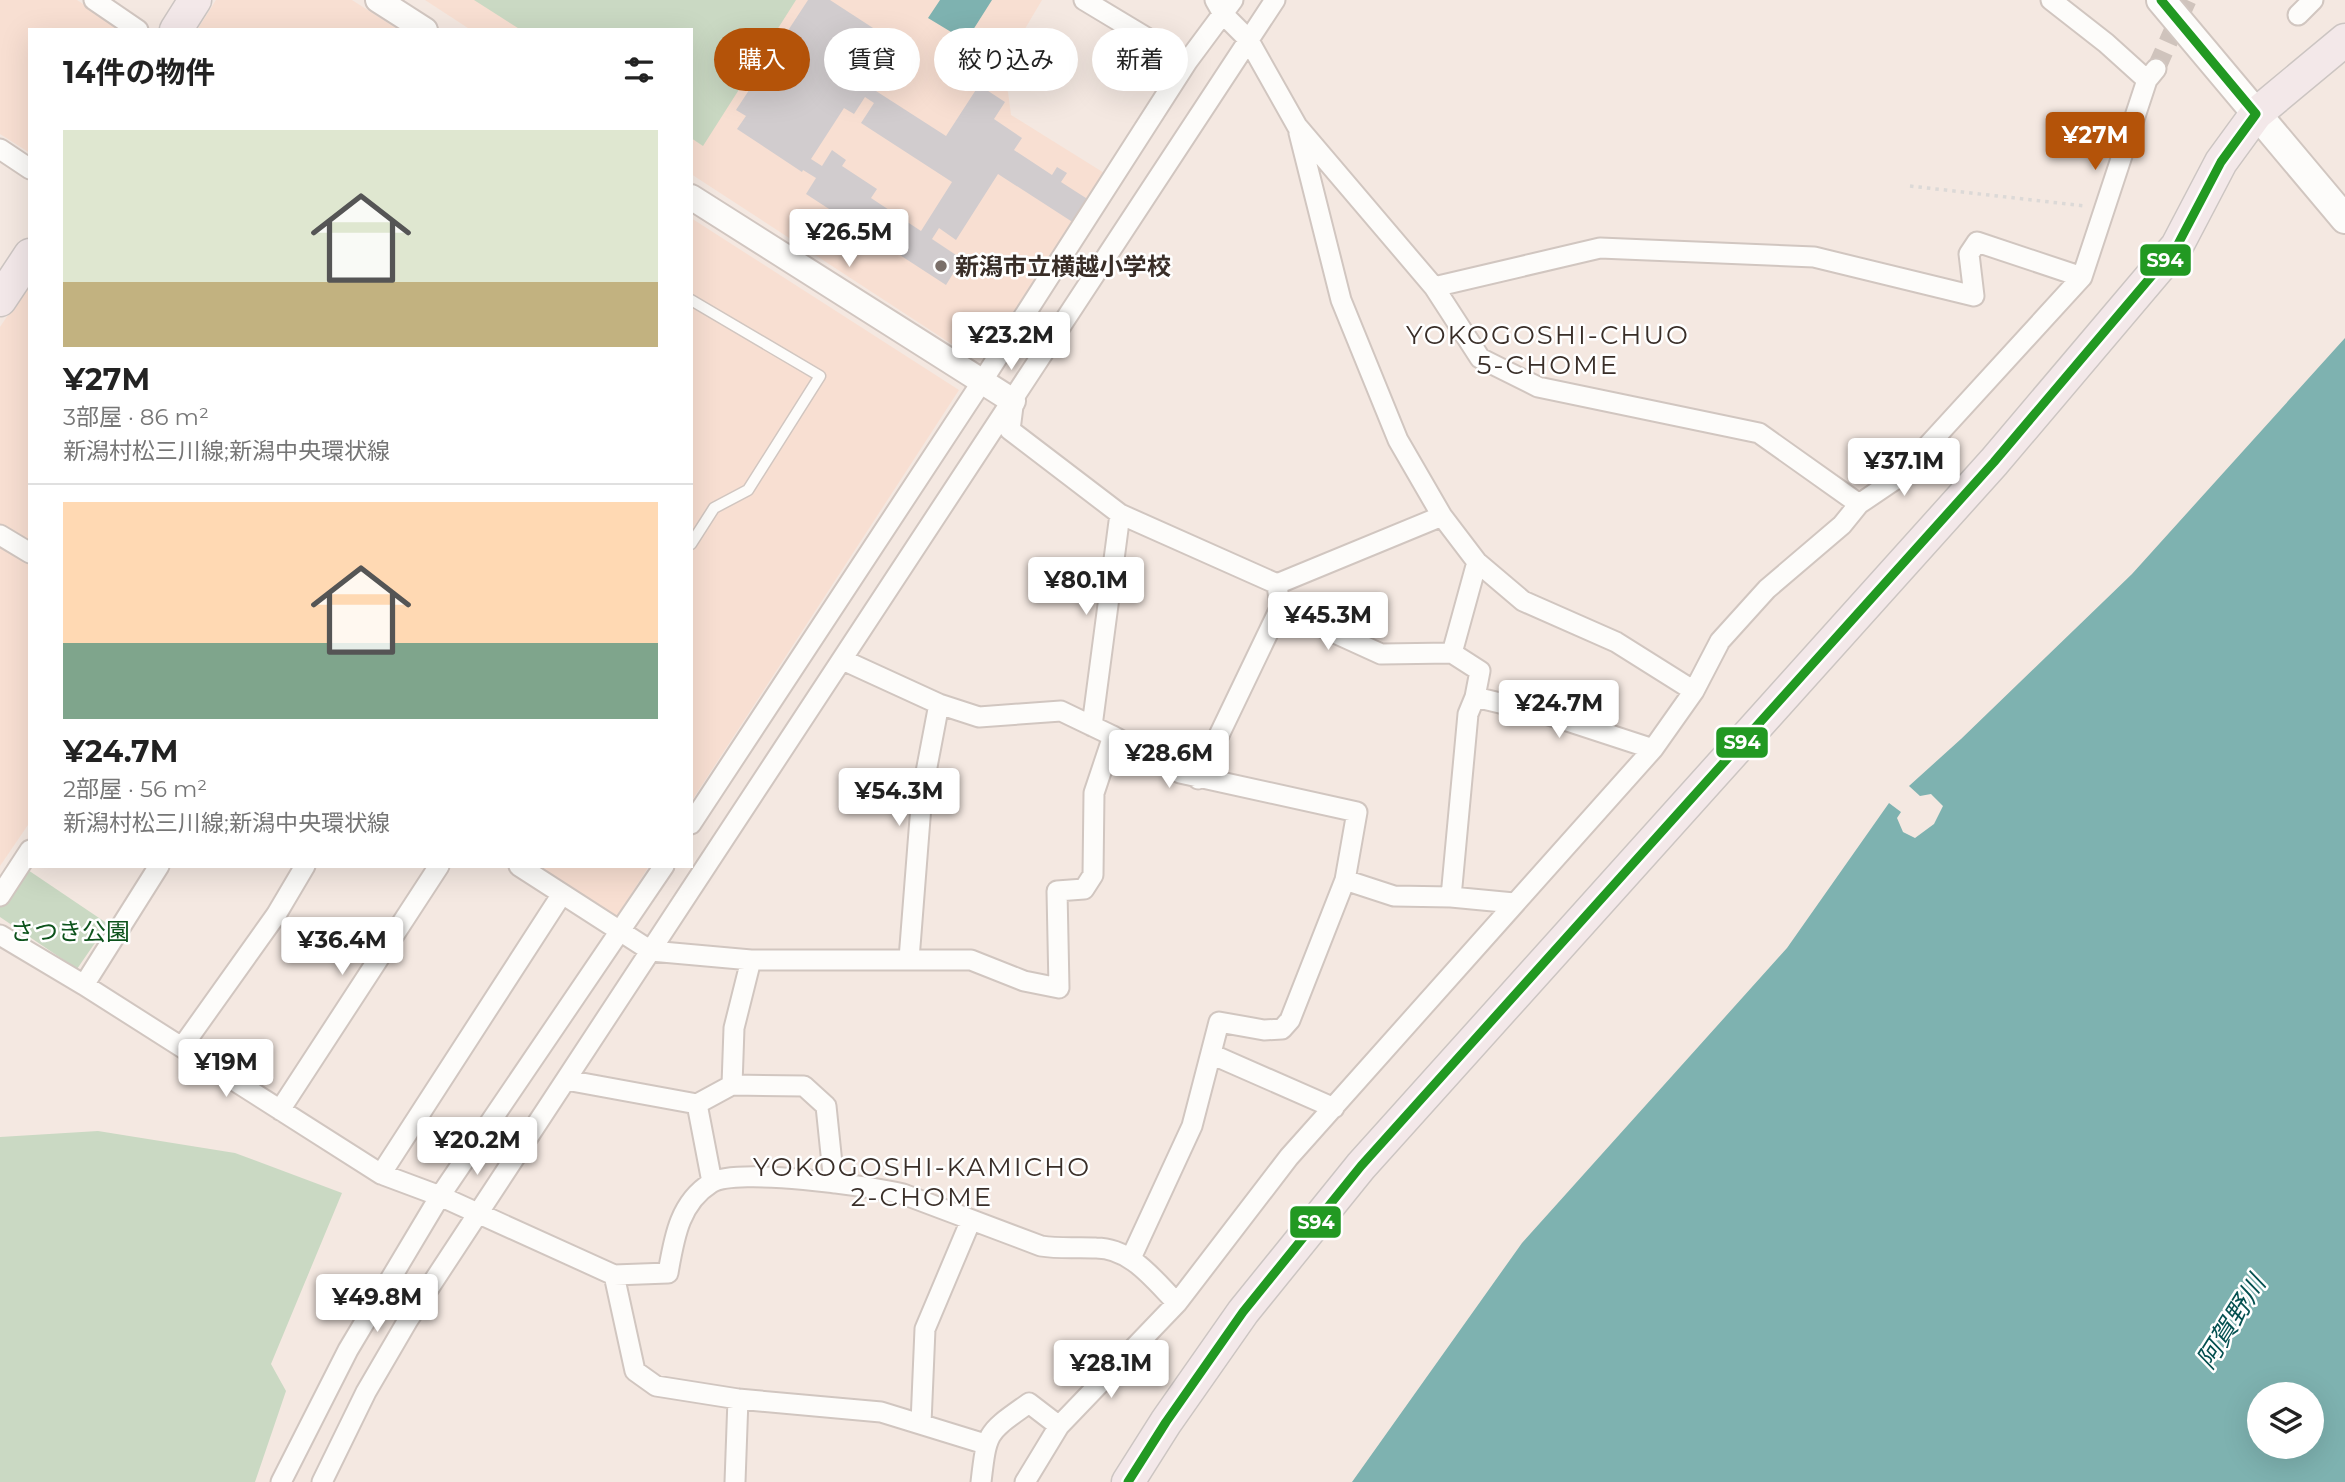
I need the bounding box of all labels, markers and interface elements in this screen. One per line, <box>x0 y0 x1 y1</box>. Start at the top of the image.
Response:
chip: 購入 <box>714 28 810 91</box>
chip: 賃貸 <box>824 28 920 91</box>
chip: 絞り込み <box>934 28 1078 91</box>
chip: 新着 <box>1092 28 1188 91</box>
icon: filters <box>620 51 658 89</box>
text: 14件の物件 <box>63 54 215 91</box>
pin: ¥27M <box>2054 113 2136 172</box>
text: ¥27M <box>2062 121 2128 149</box>
icon: home <box>298 175 424 301</box>
pin: ¥26.5M <box>792 210 906 269</box>
text: ¥26.5M <box>805 218 893 246</box>
line badge: S94 <box>2139 243 2192 277</box>
text: S94 <box>2146 249 2184 272</box>
place label: 新潟市立横越小学校 <box>955 252 1171 281</box>
marker: 新潟市立横越小学校 <box>933 258 949 274</box>
pin: ¥23.2M <box>954 312 1068 372</box>
district label: YOKOGOSHI-CHUO 5-CHOME <box>1406 319 1690 381</box>
text: ¥23.2M <box>968 321 1054 349</box>
text: ¥27M <box>63 361 150 398</box>
text: 3部屋 · 86 m² <box>63 403 209 431</box>
text: 新潟村松三川線;新潟中央環状線 <box>63 437 390 465</box>
pin: ¥37.1M <box>1847 438 1961 498</box>
text: ¥37.1M <box>1864 447 1944 475</box>
icon: home <box>298 547 424 673</box>
pin: ¥80.1M <box>1029 558 1143 617</box>
text: ¥80.1M <box>1044 566 1128 594</box>
pin: ¥45.3M <box>1271 592 1385 652</box>
text: ¥45.3M <box>1284 601 1372 629</box>
pin: ¥24.7M <box>1502 680 1616 740</box>
text: ¥24.7M <box>1515 689 1603 717</box>
line badge: S94 <box>1715 726 1769 759</box>
pin: ¥28.6M <box>1112 730 1226 790</box>
text: S94 <box>1723 731 1761 754</box>
text: ¥24.7M <box>63 733 178 770</box>
text: ¥28.6M <box>1125 739 1213 767</box>
pin: ¥54.3M <box>842 768 956 828</box>
text: 2部屋 · 56 m² <box>63 775 207 803</box>
text: ¥54.3M <box>855 777 943 805</box>
text: 新潟村松三川線;新潟中央環状線 <box>63 809 390 837</box>
park label: さつき公園 <box>10 917 130 946</box>
pin: ¥36.4M <box>285 918 399 977</box>
text: ¥36.4M <box>297 926 387 954</box>
pin: ¥19M <box>185 1040 267 1099</box>
text: ¥19M <box>194 1048 258 1076</box>
pin: ¥20.2M <box>420 1118 534 1177</box>
text: ¥20.2M <box>433 1126 521 1154</box>
district label: YOKOGOSHI-KAMICHO 2-CHOME <box>753 1151 1091 1213</box>
line badge: S94 <box>1289 1205 1342 1239</box>
text: S94 <box>1297 1211 1335 1234</box>
water label: 阿賀野川 <box>2190 1267 2274 1375</box>
pin: ¥49.8M <box>320 1274 434 1334</box>
text: ¥49.8M <box>332 1283 422 1311</box>
pin: ¥28.1M <box>1054 1340 1168 1400</box>
text: ¥28.1M <box>1070 1349 1152 1377</box>
map controls <box>2247 1382 2324 1459</box>
button: layers <box>2247 1382 2324 1459</box>

